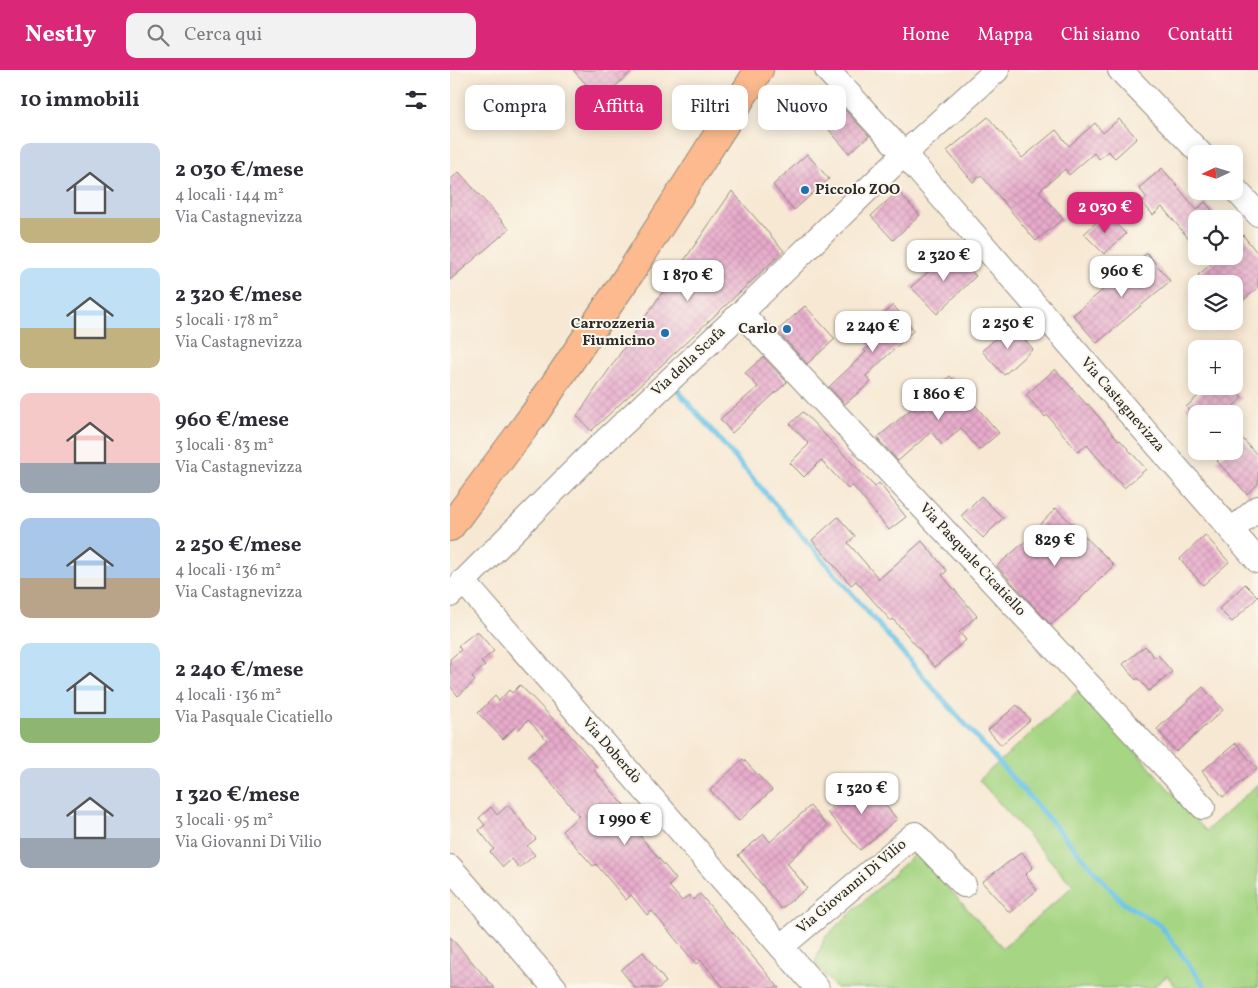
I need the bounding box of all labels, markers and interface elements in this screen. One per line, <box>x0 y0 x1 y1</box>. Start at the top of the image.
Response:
search box <box>126 13 476 58</box>
text: Nestly <box>25 18 96 52</box>
icon: search <box>144 21 172 49</box>
text: Cerca qui <box>184 22 262 48</box>
text: Home <box>902 23 950 48</box>
text: Mappa <box>978 23 1033 48</box>
text: Chi siamo <box>1061 23 1140 48</box>
text: Contatti <box>1168 23 1233 48</box>
chip: Compra <box>465 85 565 130</box>
chip: Affitta <box>575 85 662 130</box>
chip: Filtri <box>672 85 748 130</box>
chip: Nuovo <box>758 85 846 130</box>
text: 10 immobili <box>20 86 140 115</box>
icon: filters <box>402 86 430 114</box>
north arrow <box>1188 145 1242 200</box>
map controls <box>1188 145 1243 460</box>
text: 2 030 €/mese <box>175 156 304 185</box>
icon: home <box>60 163 120 223</box>
place label: Piccolo ZOO <box>815 180 900 201</box>
marker: Piccolo ZOO <box>799 184 811 196</box>
text: 4 locali · 144 m² <box>175 185 284 207</box>
pin: 2 030 € <box>1059 191 1151 234</box>
text: 2 030 € <box>1078 197 1132 219</box>
text: Via Castagnevizza <box>175 207 302 229</box>
button: locate <box>1188 210 1243 265</box>
pin: 2 320 € <box>898 240 990 282</box>
text: 2 320 € <box>918 245 970 267</box>
pin: 960 € <box>1087 256 1157 298</box>
pin: 1 870 € <box>642 260 734 302</box>
text: 960 € <box>1101 261 1143 283</box>
text: 1 870 € <box>663 265 713 287</box>
button: layers <box>1188 275 1243 330</box>
text: 2 320 €/mese <box>175 281 302 310</box>
icon: home <box>60 288 120 348</box>
pin: 2 250 € <box>962 308 1054 350</box>
text: 5 locali · 178 m² <box>175 310 278 332</box>
pin: 2 240 € <box>827 310 919 353</box>
text: 2 250 € <box>982 313 1034 335</box>
place label: Carrozzeria Fiumicino <box>571 314 655 352</box>
text: 2 240 € <box>846 316 900 338</box>
place label: Carlo <box>738 319 777 340</box>
street label: Via della Scafa <box>647 322 731 402</box>
marker: Carlo <box>781 323 793 335</box>
marker: Carrozzeria Fiumicino <box>659 327 671 339</box>
text: Via Castagnevizza <box>175 332 302 354</box>
button: + <box>1188 340 1243 395</box>
street label: Via Castagnevizza <box>1075 353 1169 457</box>
pin: 1 860 € <box>893 378 985 421</box>
text: 1 860 € <box>913 384 965 406</box>
button: − <box>1188 405 1243 460</box>
text: 960 €/mese <box>175 406 289 435</box>
icon: home <box>60 413 120 473</box>
text: 3 locali · 83 m² <box>175 435 274 457</box>
text: Via Castagnevizza <box>175 457 302 479</box>
street label: Via Pasquale Cicatiello <box>914 499 1030 621</box>
pin: 829 € <box>1020 524 1090 567</box>
text: 829 € <box>1035 530 1075 552</box>
text: 2 250 €/mese <box>175 531 302 560</box>
icon: home <box>60 538 120 598</box>
text: 4 locali · 136 m² <box>175 560 281 582</box>
text: Via Castagnevizza <box>175 582 302 604</box>
text: 2 240 €/mese <box>175 656 304 685</box>
icon: home <box>60 663 120 723</box>
text: 4 locali · 136 m² <box>175 685 281 707</box>
text: Via Pasquale Cicatiello <box>175 707 333 729</box>
street label: Via Doberdò <box>576 713 646 789</box>
pin: 1 320 € <box>816 772 908 815</box>
text: 1 320 € <box>837 778 887 800</box>
text: 1 320 €/mese <box>175 781 300 810</box>
icon: home <box>60 788 120 848</box>
pin: 1 990 € <box>579 804 671 846</box>
text: 1 990 € <box>599 809 651 831</box>
text: 3 locali · 95 m² <box>175 810 273 832</box>
text: Via Giovanni Di Vilio <box>175 832 322 854</box>
street label: Via Giovanni Di Vilio <box>793 835 912 939</box>

